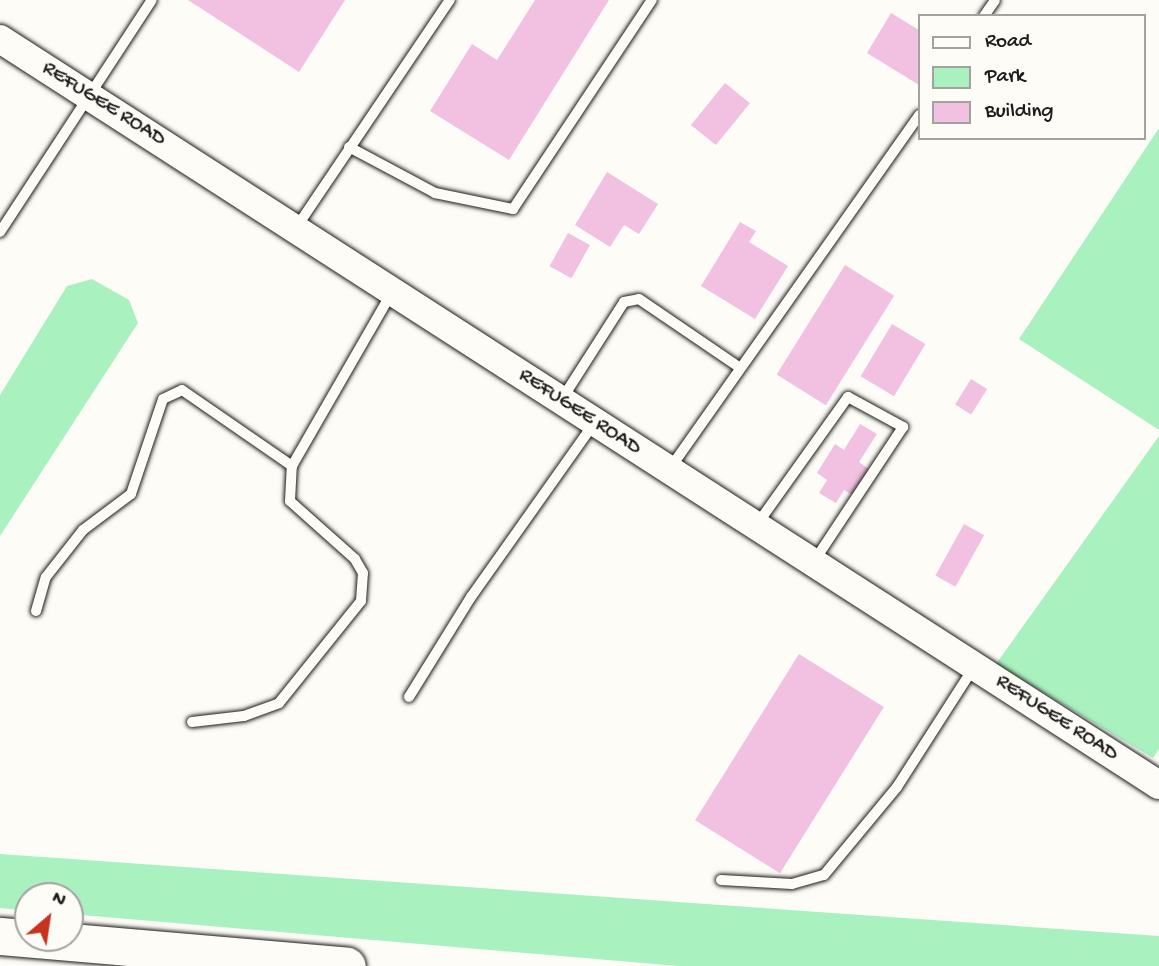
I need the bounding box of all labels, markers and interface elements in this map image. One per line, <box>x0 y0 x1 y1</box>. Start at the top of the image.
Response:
legend <box>918 14 1145 140</box>
text: Road <box>985 30 1031 55</box>
street label: REFUGEE ROAD <box>37 57 169 153</box>
text: Park <box>985 65 1025 90</box>
text: Building <box>985 100 1054 125</box>
street label: REFUGEE ROAD <box>513 364 645 462</box>
street label: REFUGEE ROAD <box>990 670 1122 768</box>
north arrow <box>14 882 84 952</box>
text: N <box>47 887 69 913</box>

